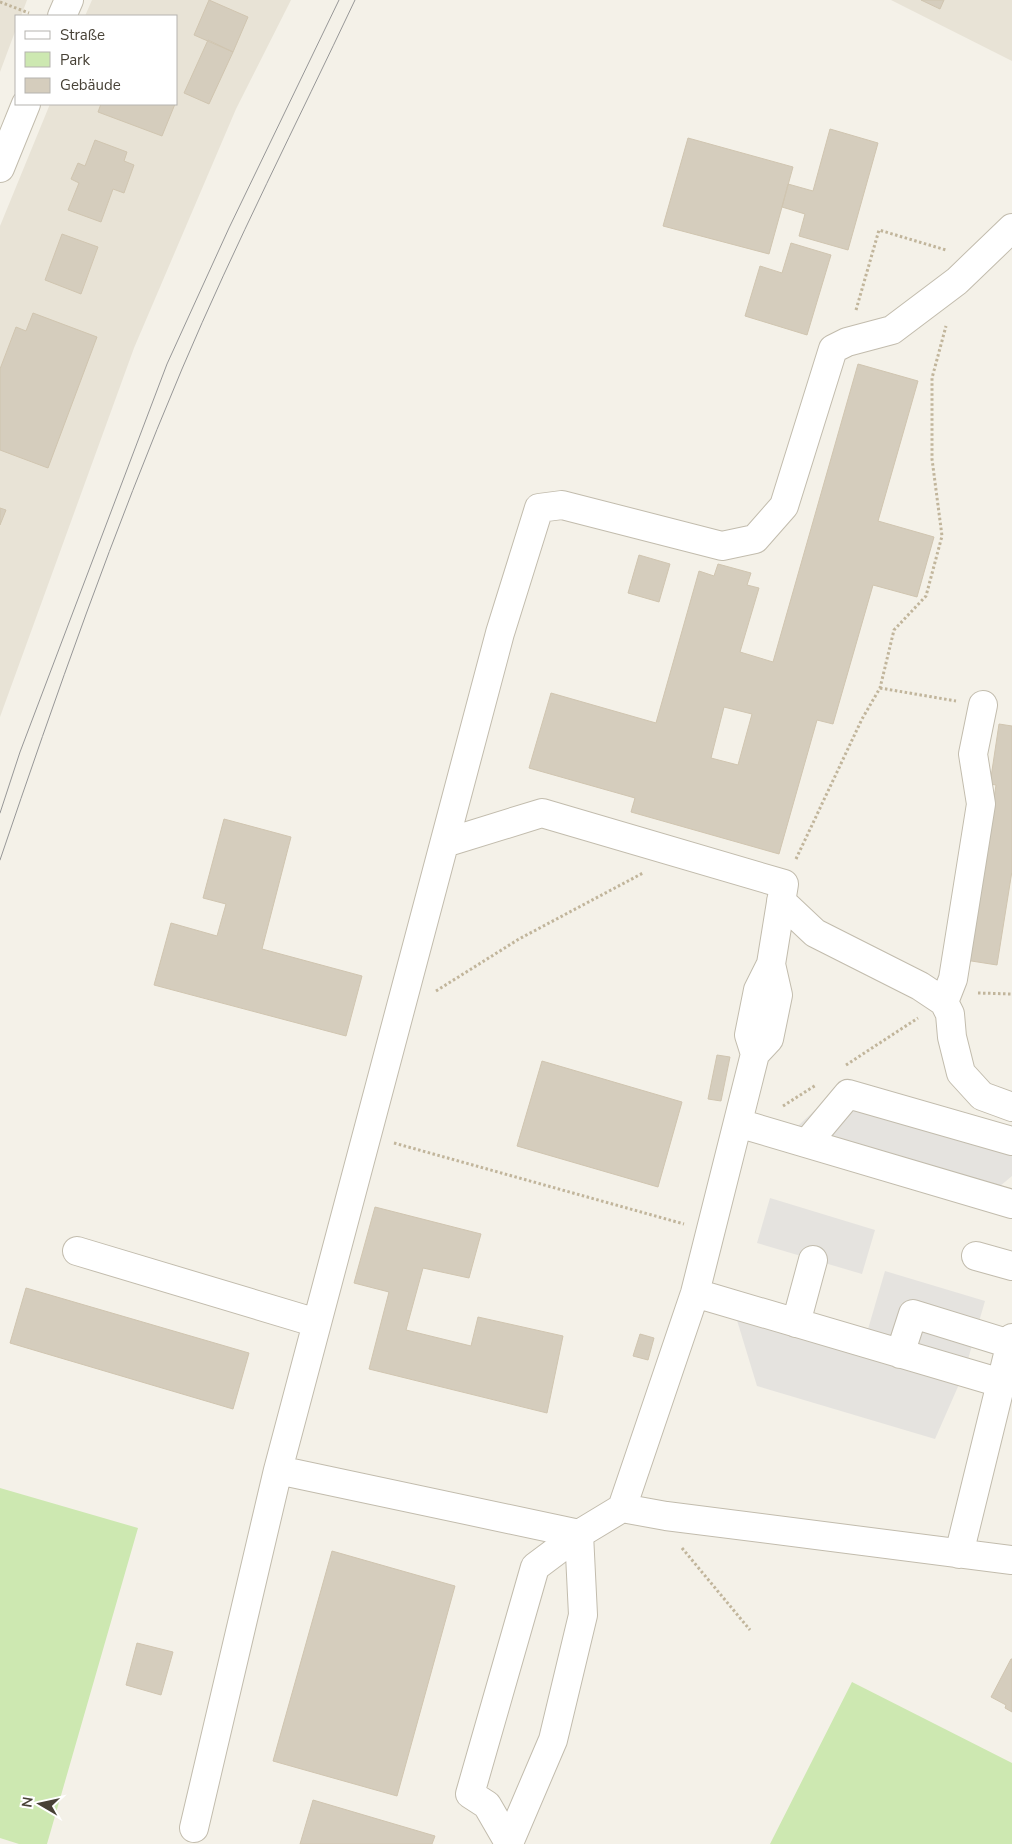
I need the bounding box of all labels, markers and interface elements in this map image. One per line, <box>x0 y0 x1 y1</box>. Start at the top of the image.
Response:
legend <box>15 15 178 105</box>
text: Straße <box>60 25 105 45</box>
text: Park <box>60 50 90 70</box>
text: Gebäude <box>60 75 121 95</box>
north arrow <box>15 1779 65 1829</box>
text: N <box>17 1795 38 1809</box>

